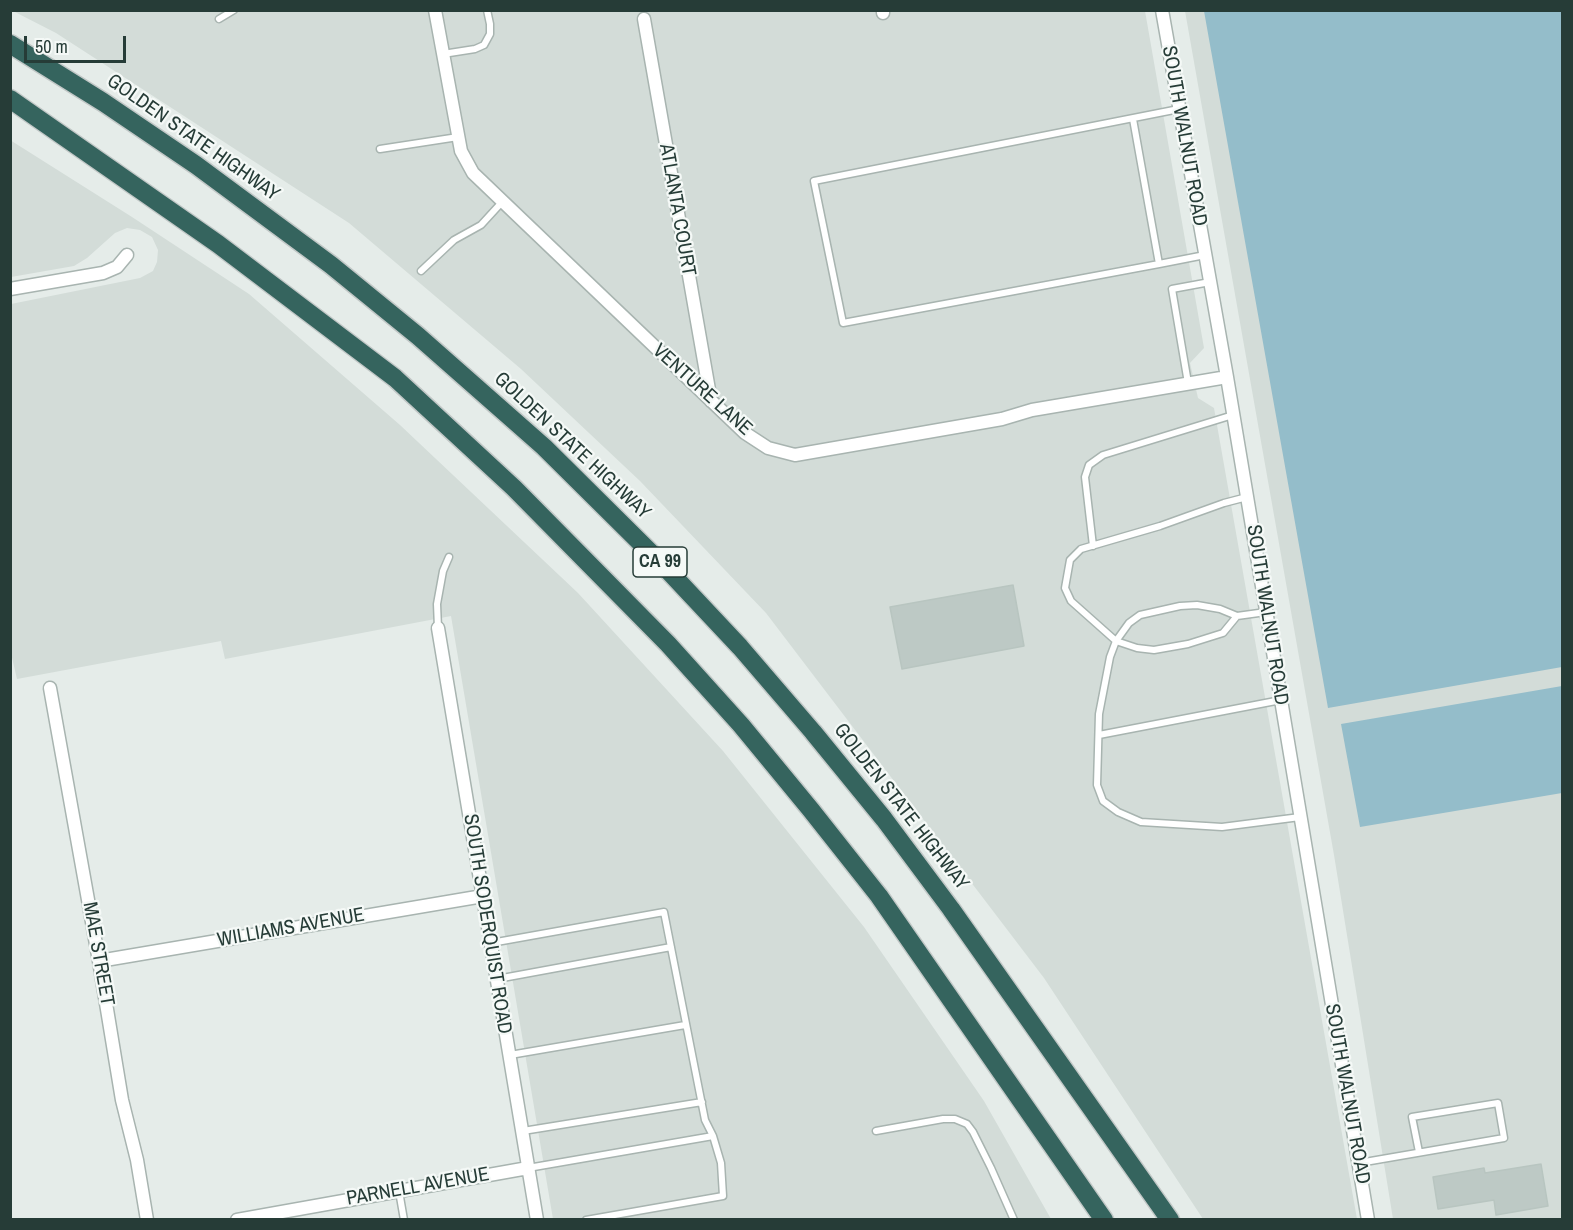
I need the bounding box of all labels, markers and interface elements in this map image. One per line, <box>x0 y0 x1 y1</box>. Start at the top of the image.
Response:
scale bar <box>27 24 129 62</box>
text: 50 m <box>35 34 68 59</box>
street label: SOUTH WALNUT ROAD <box>1156 44 1212 228</box>
street label: GOLDEN STATE HIGHWAY <box>102 69 284 207</box>
street label: ATLANTA COURT <box>654 142 700 278</box>
street label: VENTURE LANE <box>647 339 757 441</box>
street label: GOLDEN STATE HIGHWAY <box>489 367 655 525</box>
street label: SOUTH WALNUT ROAD <box>1241 523 1293 707</box>
road number: CA 99 <box>633 547 687 577</box>
street label: GOLDEN STATE HIGHWAY <box>828 719 974 895</box>
street label: SOUTH SODERQUIST ROAD <box>458 812 516 1036</box>
street label: MAE STREET <box>77 900 119 1008</box>
street label: WILLIAMS AVENUE <box>215 903 367 953</box>
street label: SOUTH WALNUT ROAD <box>1319 1002 1375 1186</box>
street label: PARNELL AVENUE <box>345 1163 491 1211</box>

